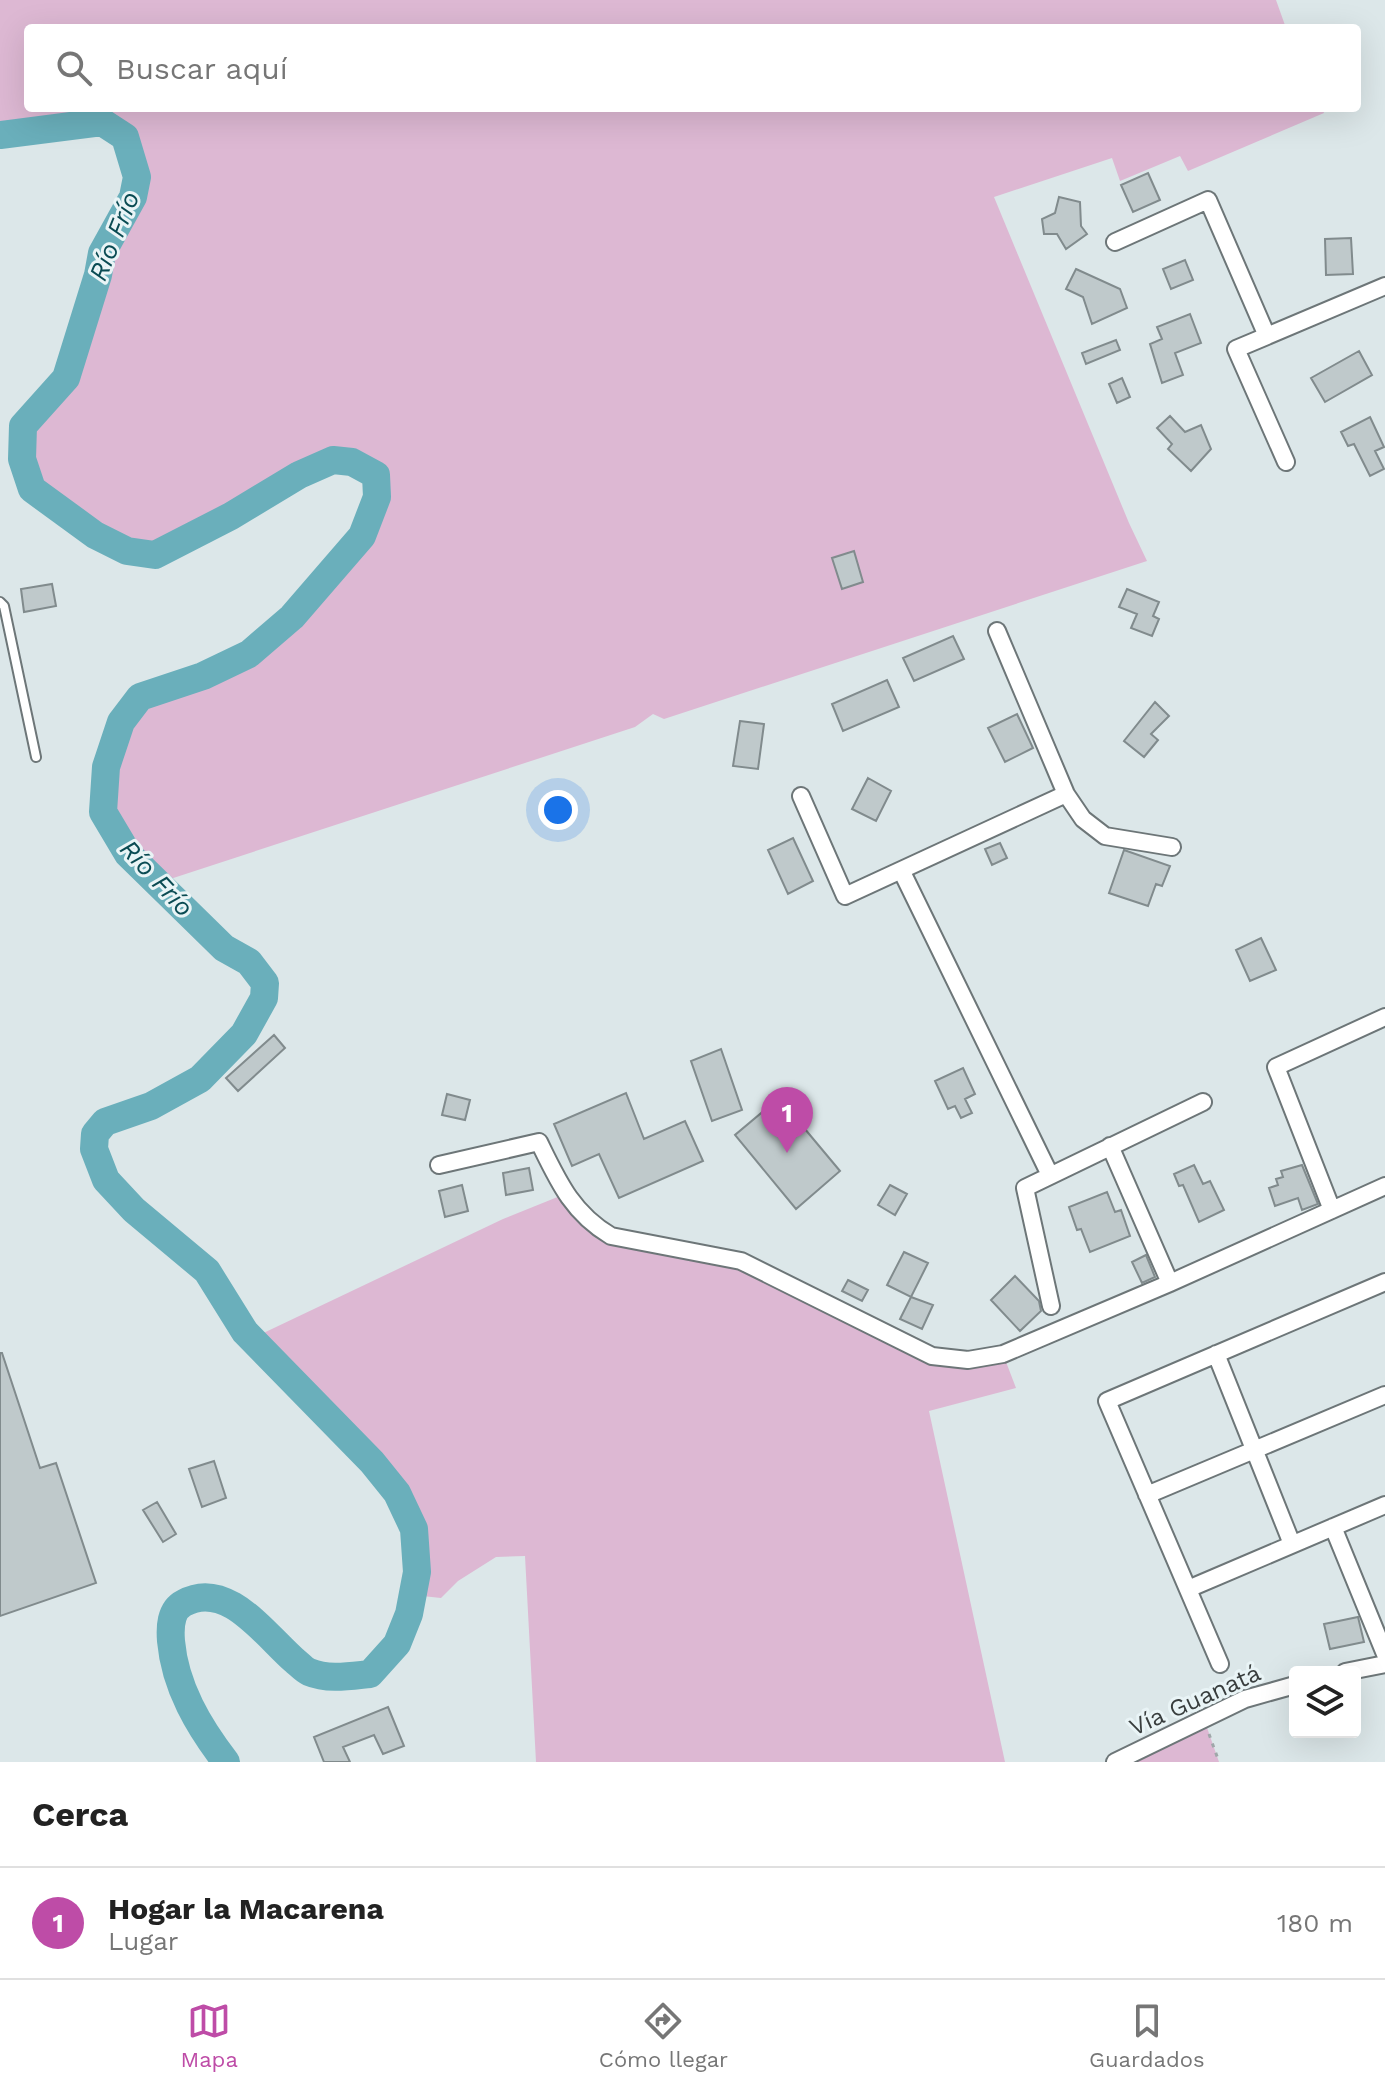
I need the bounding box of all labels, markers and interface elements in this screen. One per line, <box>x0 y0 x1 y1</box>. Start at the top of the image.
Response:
search box <box>24 24 1361 112</box>
icon: search <box>52 46 96 90</box>
text: Buscar aquí <box>116 51 288 86</box>
water label: Río Frío <box>83 187 145 285</box>
your location <box>538 790 578 830</box>
water label: Río Frío <box>114 833 200 923</box>
pin: 1 <box>761 1087 813 1153</box>
street label: Vía Guanatá <box>1125 1659 1265 1741</box>
map controls <box>1289 1666 1361 1738</box>
button: layers <box>1289 1666 1361 1738</box>
text: Cerca <box>32 1794 128 1834</box>
text: Hogar la Macarena <box>108 1891 384 1926</box>
text: 1 <box>52 1908 64 1938</box>
text: 180 m <box>1277 1908 1353 1938</box>
text: Lugar <box>108 1926 178 1956</box>
tab: Mapa <box>180 1999 238 2072</box>
tab: Cómo llegar <box>599 1999 728 2072</box>
tab: Guardados <box>1089 1999 1205 2072</box>

